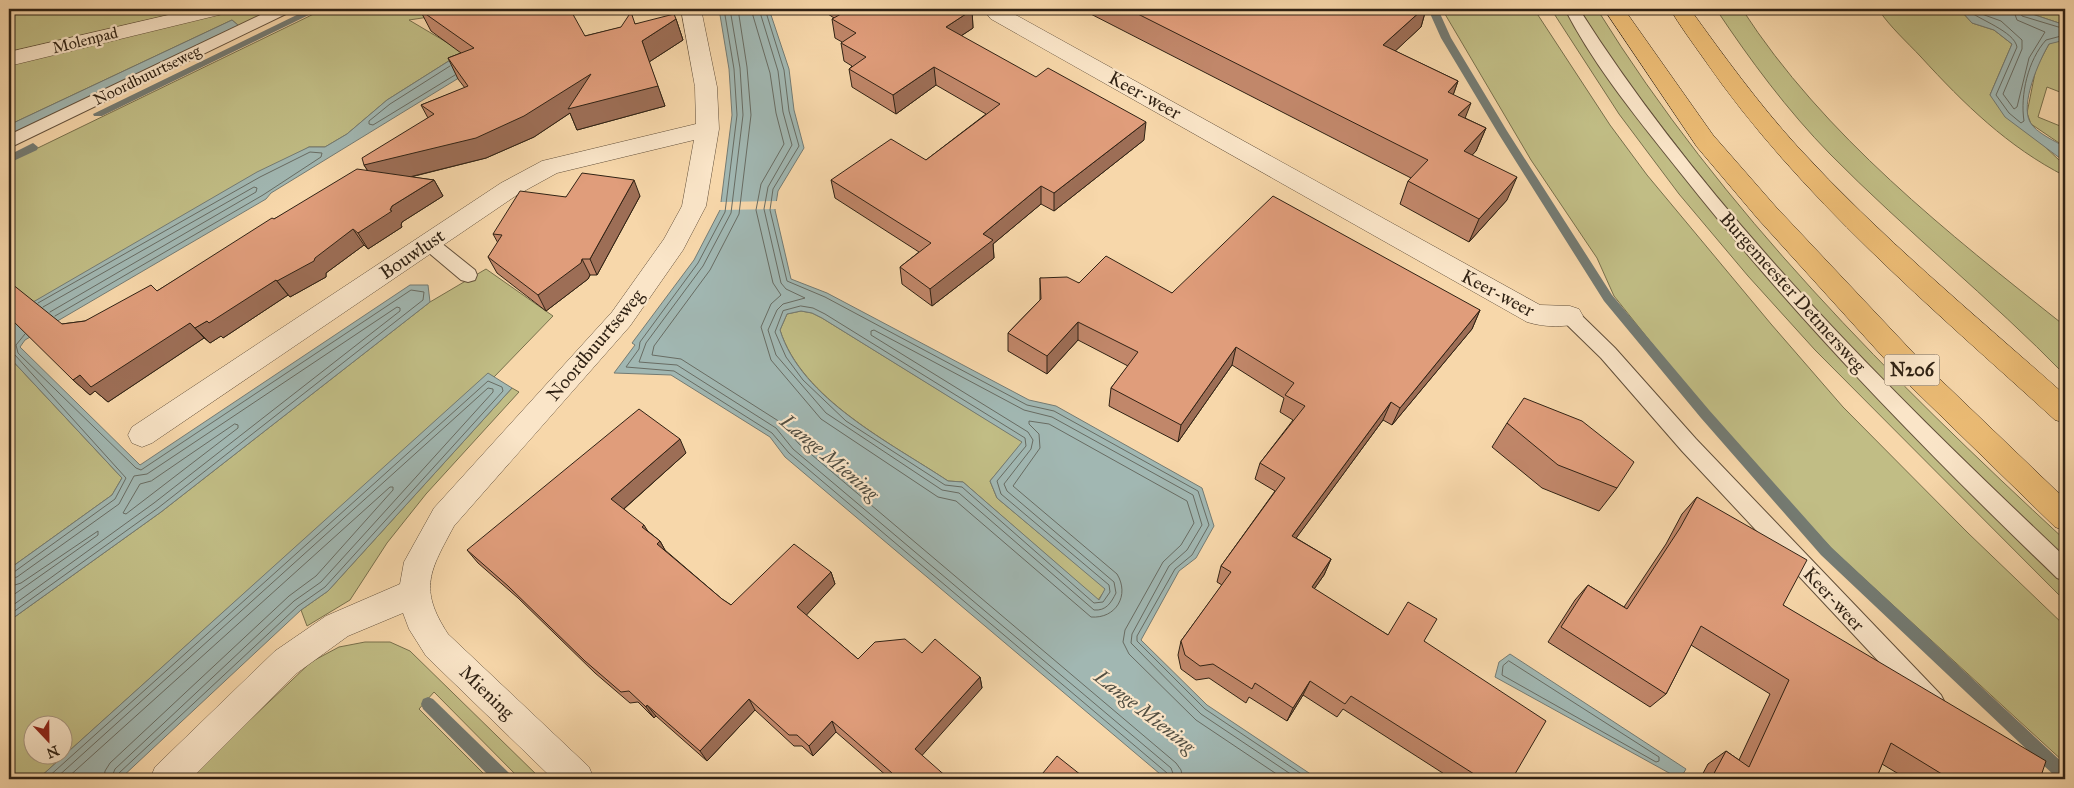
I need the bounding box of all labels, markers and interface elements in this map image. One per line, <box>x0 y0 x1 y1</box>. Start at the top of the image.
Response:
street label: Molenpad <box>50 23 120 57</box>
street label: Noordbuurtseweg <box>90 41 205 110</box>
street label: Keer-weer <box>1105 66 1186 125</box>
street label: Burgemeester Detmersweg <box>1714 207 1871 378</box>
street label: Bouwlust <box>375 224 449 284</box>
street label: Keer-weer <box>1458 264 1539 322</box>
street label: Noordbuurtseweg <box>542 284 649 406</box>
road number: N206 <box>1884 354 1940 386</box>
water label: Lange Miening <box>775 408 885 506</box>
street label: Keer-weer <box>1799 562 1870 636</box>
street label: Miening <box>454 660 519 724</box>
water label: Lange Miening <box>1089 664 1201 759</box>
north arrow <box>22 716 72 766</box>
text: N <box>44 741 61 762</box>

